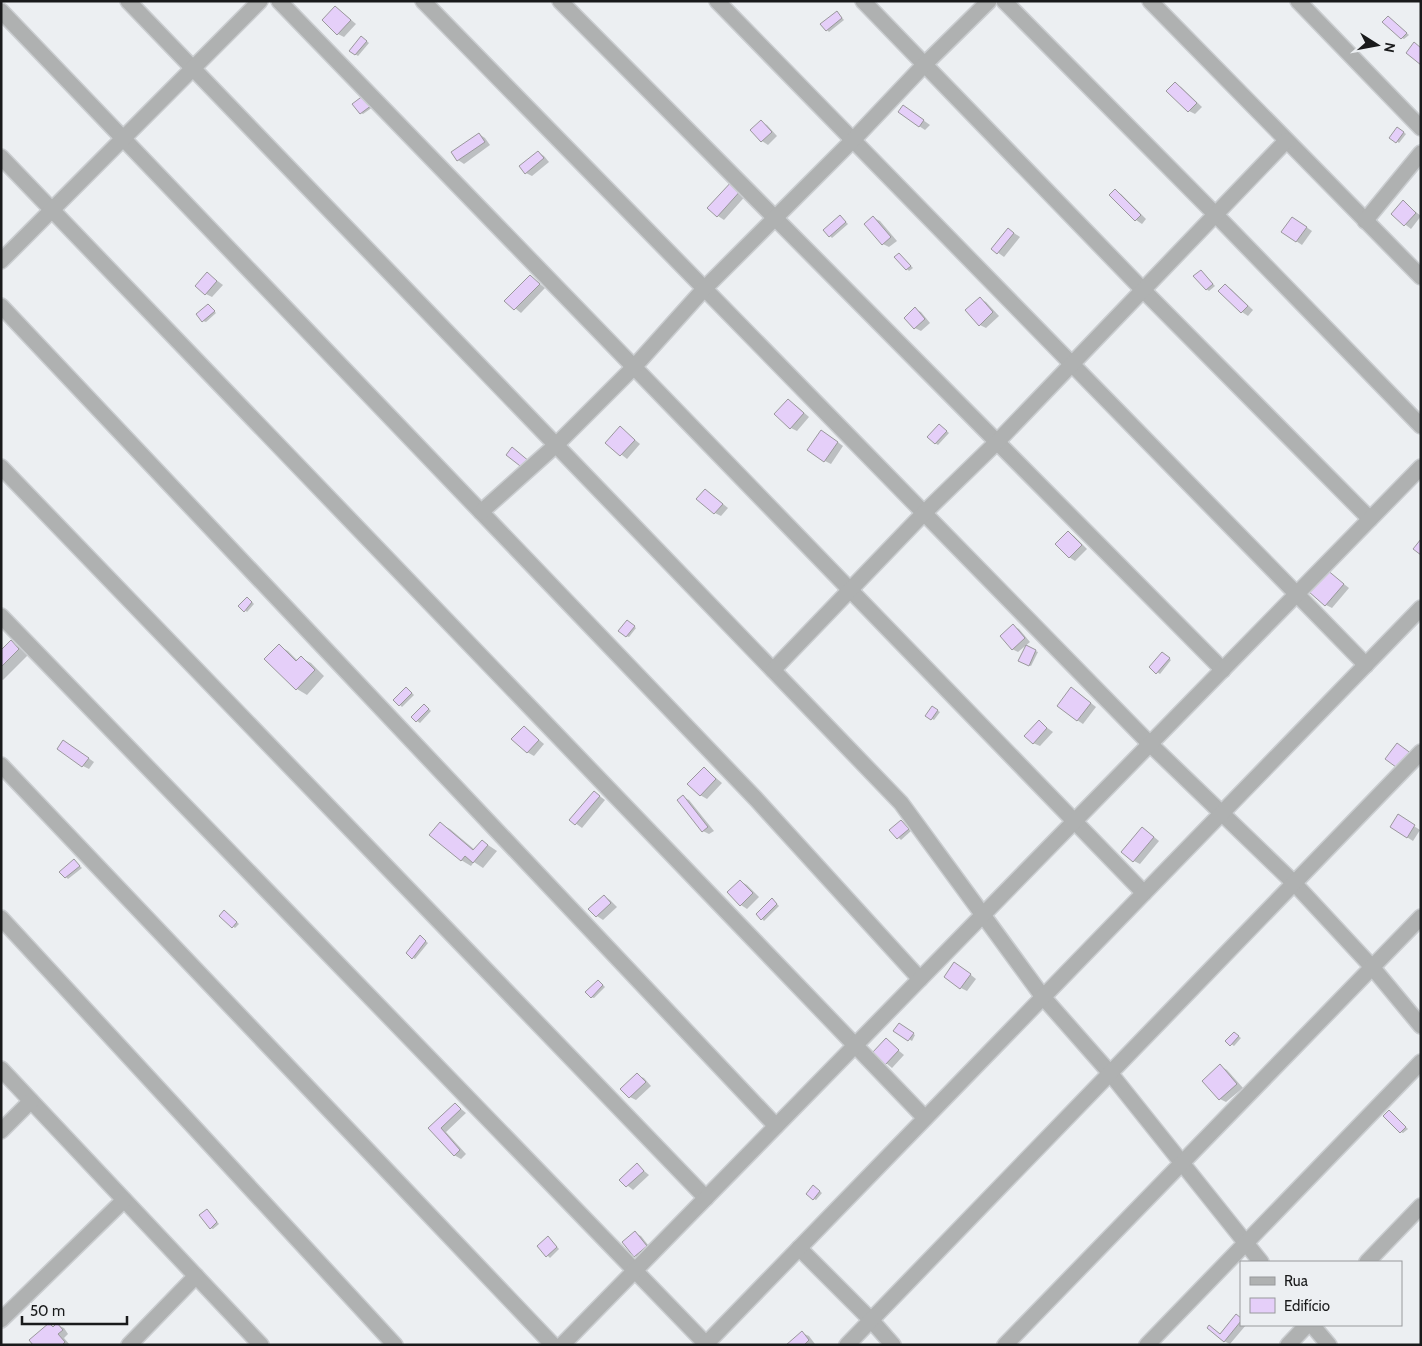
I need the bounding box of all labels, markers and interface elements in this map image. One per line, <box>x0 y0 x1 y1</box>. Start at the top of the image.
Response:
north arrow <box>1352 20 1402 70</box>
text: N <box>1380 41 1400 54</box>
legend <box>1240 1261 1402 1326</box>
text: Rua <box>1284 1272 1309 1290</box>
scale bar <box>22 1294 128 1326</box>
text: Edifício <box>1284 1297 1330 1315</box>
text: 50 m <box>30 1302 65 1320</box>

